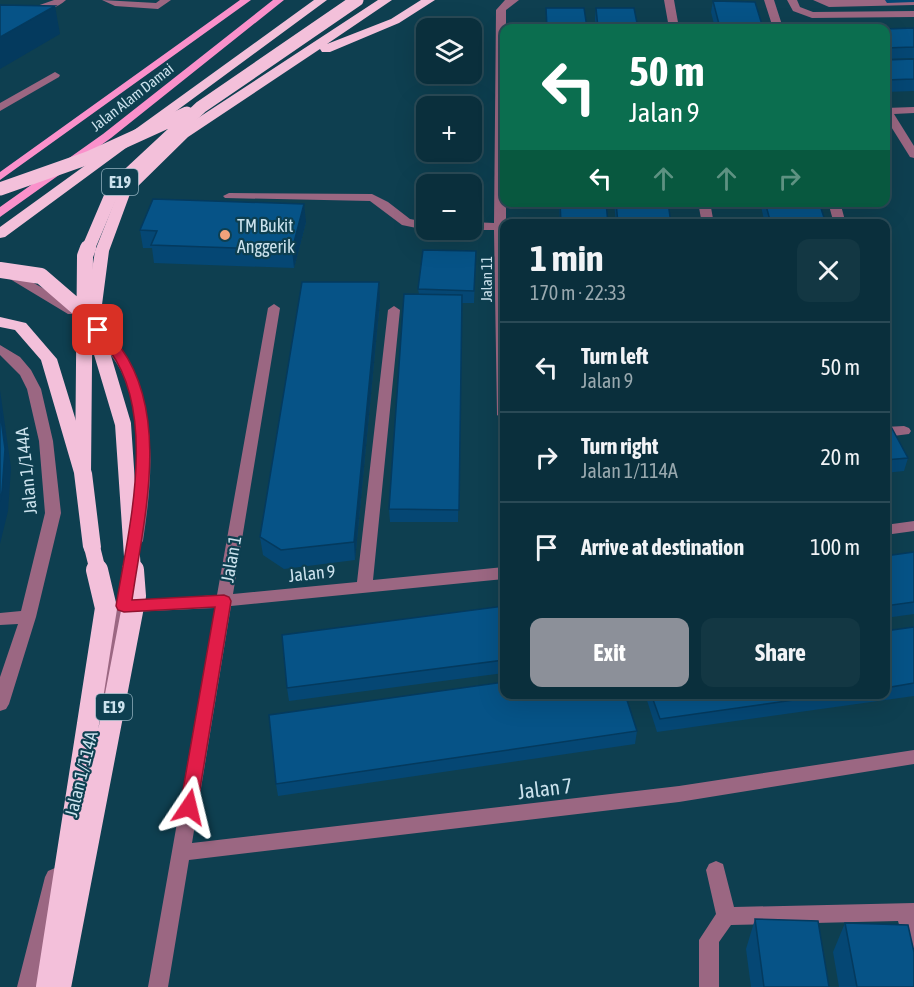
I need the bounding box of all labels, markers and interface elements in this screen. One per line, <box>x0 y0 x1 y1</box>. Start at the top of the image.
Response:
map controls <box>416 18 482 240</box>
button: layers <box>416 18 482 84</box>
text: 50 m <box>629 47 704 95</box>
icon: left <box>530 48 608 126</box>
street label: Jalan Alam Damai <box>87 60 177 134</box>
button: + <box>416 96 482 162</box>
text: Jalan 9 <box>629 97 699 128</box>
icon: left <box>584 162 617 195</box>
icon: ahead <box>647 162 680 195</box>
icon: ahead <box>710 162 743 195</box>
icon: right <box>773 162 806 195</box>
road number: E19 <box>102 169 138 195</box>
button: − <box>416 174 482 240</box>
place label: TM Bukit Anggerik <box>237 215 295 257</box>
marker: TM Bukit Anggerik <box>218 228 232 242</box>
text: 1 min <box>530 237 604 279</box>
button: close <box>797 239 860 302</box>
street label: Jalan 11 <box>478 256 495 302</box>
text: 170 m · 22:33 <box>530 281 626 304</box>
pin <box>72 304 123 355</box>
icon: arrive <box>81 313 114 346</box>
text: Turn left <box>581 343 648 369</box>
icon: left <box>530 351 563 384</box>
text: 50 m <box>820 354 860 380</box>
text: Jalan 9 <box>581 369 633 392</box>
street label: Jalan 1/144A <box>11 426 41 515</box>
text: Turn right <box>581 433 658 459</box>
icon: right <box>530 441 563 474</box>
text: 20 m <box>820 444 860 470</box>
text: Jalan 1/114A <box>581 459 678 482</box>
icon: arrive <box>530 531 563 564</box>
street label: Jalan 1 <box>217 534 245 584</box>
text: Arrive at destination <box>581 534 744 560</box>
text: 100 m <box>810 534 860 560</box>
street label: Jalan 9 <box>288 560 336 586</box>
button: Exit <box>530 618 689 687</box>
button: Share <box>701 618 860 687</box>
road number: E19 <box>96 694 132 720</box>
street label: Jalan 1/114A <box>60 729 102 819</box>
street label: Jalan 7 <box>516 773 574 803</box>
position arrow <box>157 775 221 839</box>

